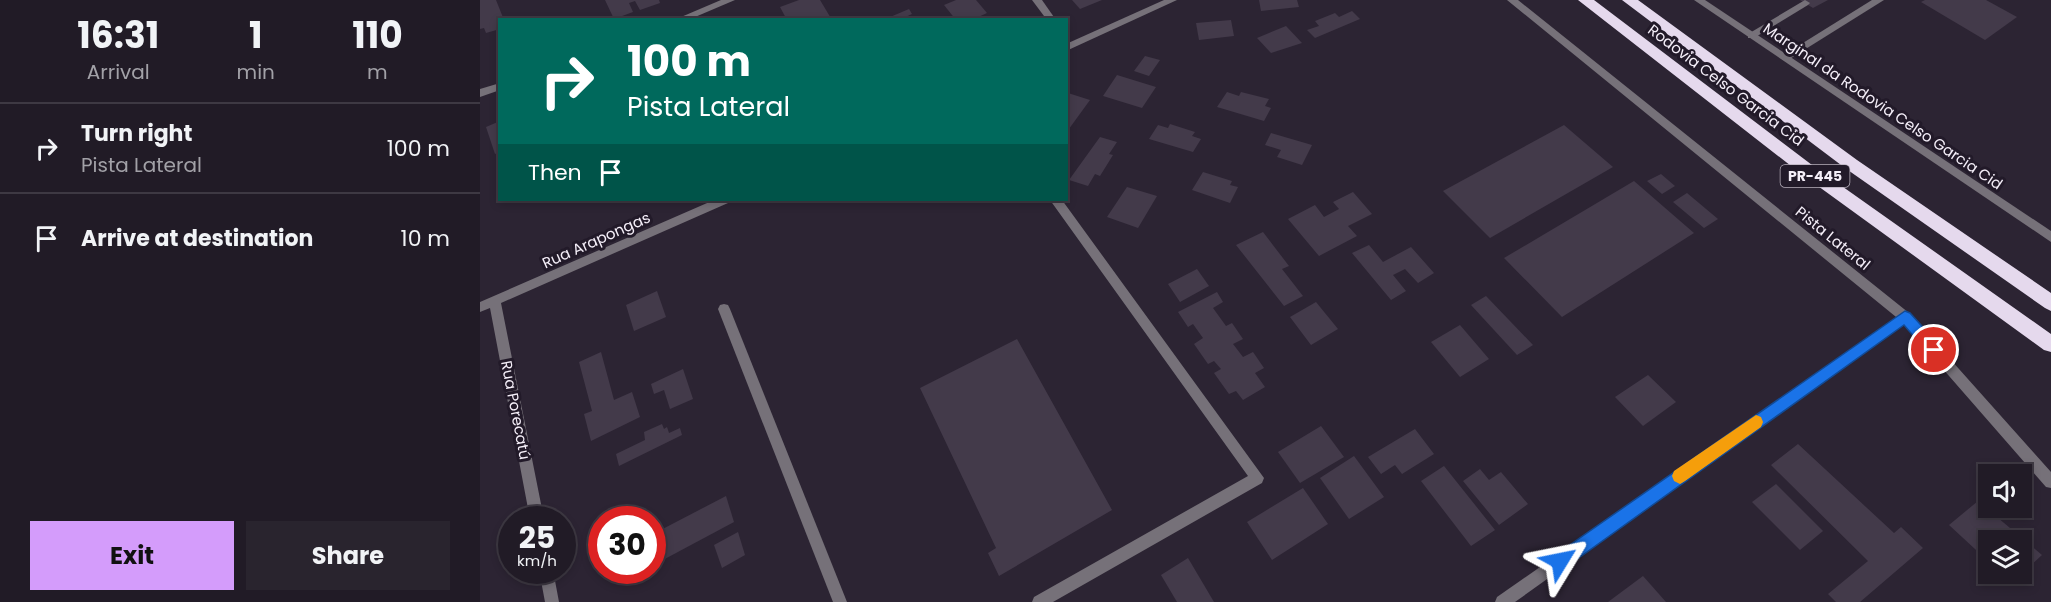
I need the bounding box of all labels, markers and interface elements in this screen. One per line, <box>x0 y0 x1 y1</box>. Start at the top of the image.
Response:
text: 16:31 <box>77 10 159 61</box>
text: 1 <box>249 10 262 61</box>
text: 110 <box>352 10 403 61</box>
street label: Marginal da Rodovia Celso Garcia Cid <box>1759 18 2007 194</box>
street label: Rodovia Celso Garcia Cid <box>1644 19 1808 151</box>
text: 100 m <box>627 32 751 91</box>
icon: right <box>528 42 606 120</box>
text: Arrival <box>87 58 150 86</box>
text: min <box>237 58 275 86</box>
text: m <box>367 58 388 86</box>
text: Pista Lateral <box>627 88 790 125</box>
text: Turn right <box>81 118 192 149</box>
icon: right <box>30 132 63 165</box>
text: 100 m <box>387 133 450 164</box>
text: Pista Lateral <box>81 151 202 179</box>
icon: arrive <box>594 156 627 189</box>
text: Then <box>528 157 582 188</box>
road number: PR-445 <box>1780 165 1850 187</box>
street label: Pista Lateral <box>1791 201 1875 275</box>
street label: Rua Arapongas <box>539 207 653 273</box>
icon: arrive <box>30 222 63 255</box>
text: Arrive at destination <box>81 223 313 254</box>
text: 10 m <box>401 223 450 254</box>
pin <box>1908 324 1959 375</box>
icon: arrive <box>1917 333 1950 366</box>
street label: Rua Porecatú <box>496 359 536 461</box>
map controls <box>1978 464 2032 584</box>
button: sound <box>1978 464 2032 518</box>
speed limit sign: 30 <box>588 506 666 584</box>
text: 25 <box>519 516 555 559</box>
button: Exit <box>30 521 234 590</box>
button: Share <box>246 521 450 590</box>
position arrow <box>1528 529 1592 593</box>
button: layers <box>1978 530 2032 584</box>
text: km/h <box>517 550 557 571</box>

